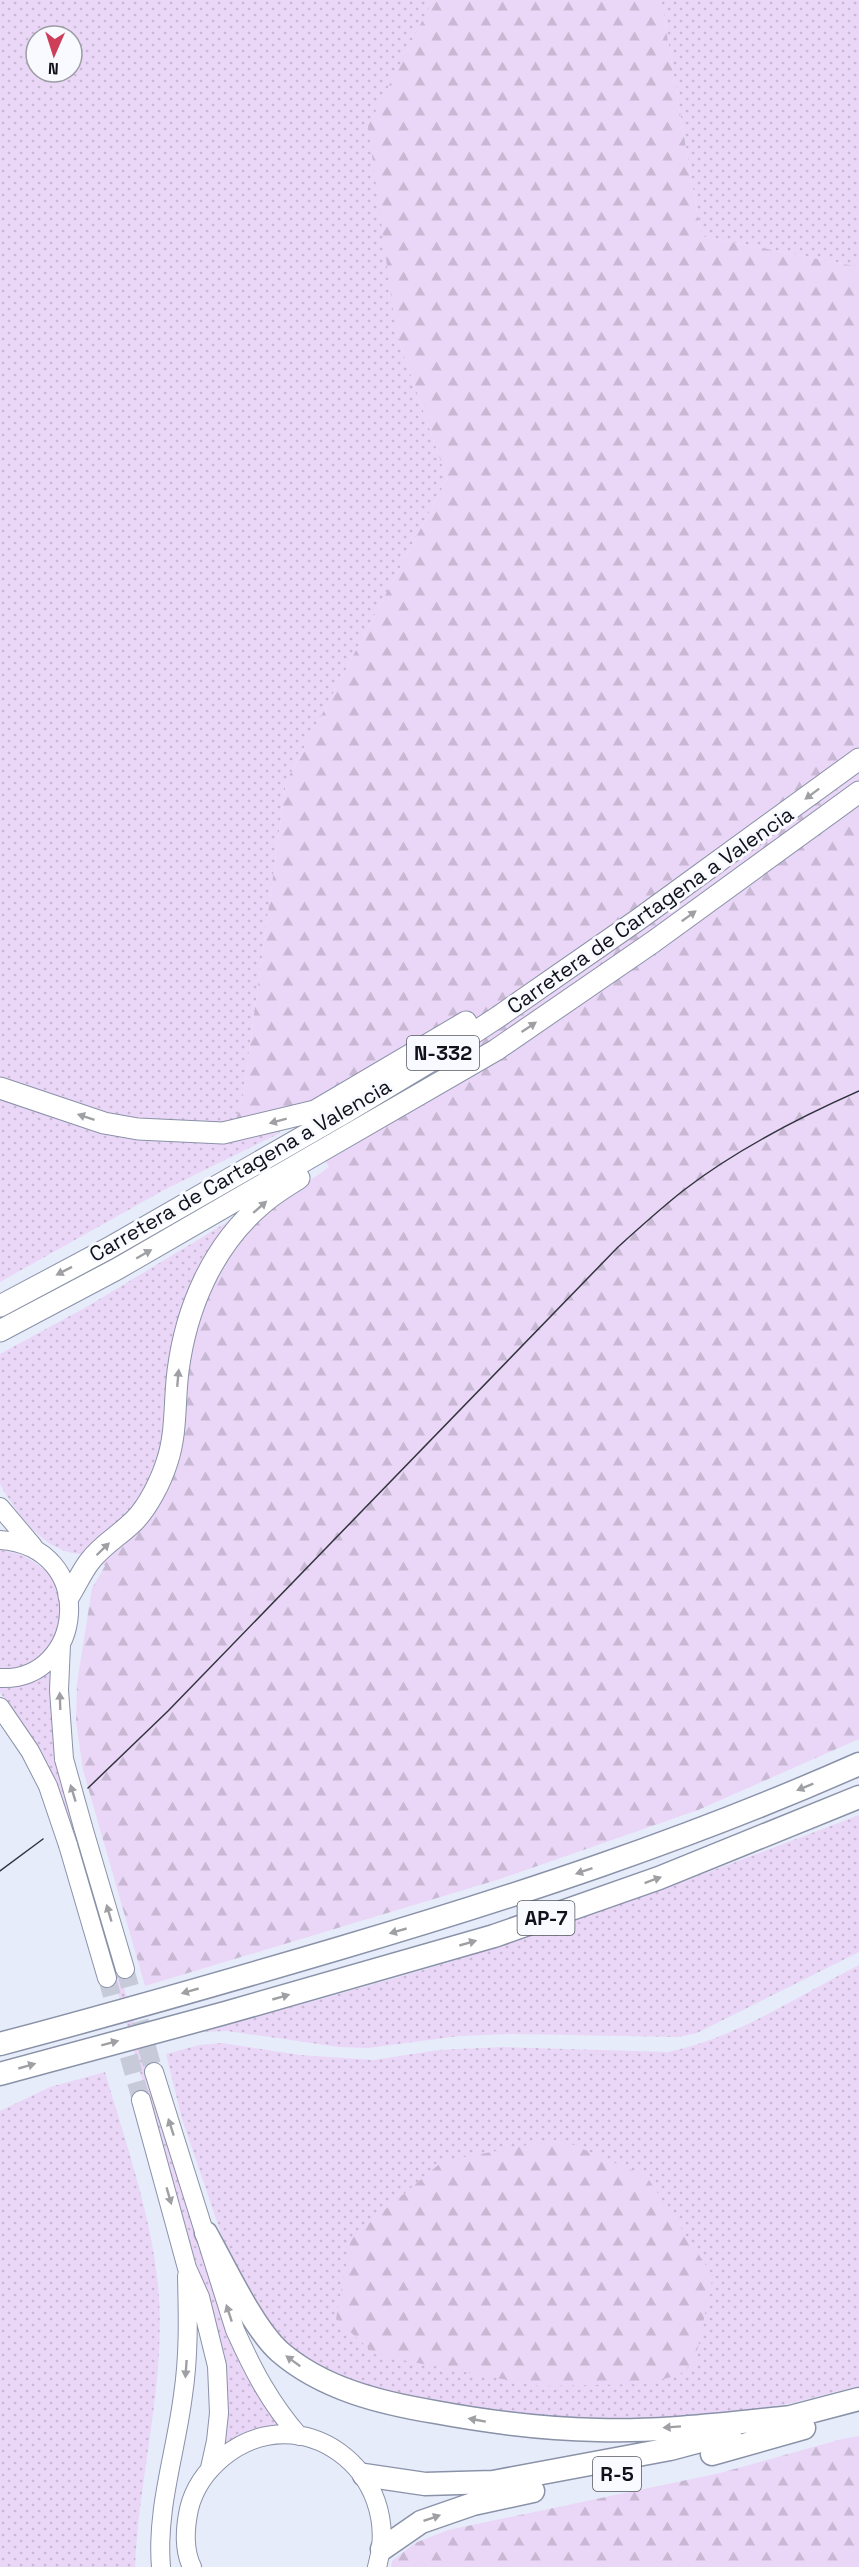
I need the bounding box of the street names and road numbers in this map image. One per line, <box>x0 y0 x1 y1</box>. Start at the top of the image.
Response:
street label: Carretera de Cartagena a Valencia <box>501 800 799 1020</box>
road number: N-332 <box>407 1036 479 1070</box>
street label: Carretera de Cartagena a Valencia <box>84 1072 396 1268</box>
road number: AP-7 <box>518 1901 574 1935</box>
road number: R-5 <box>593 2457 641 2491</box>

